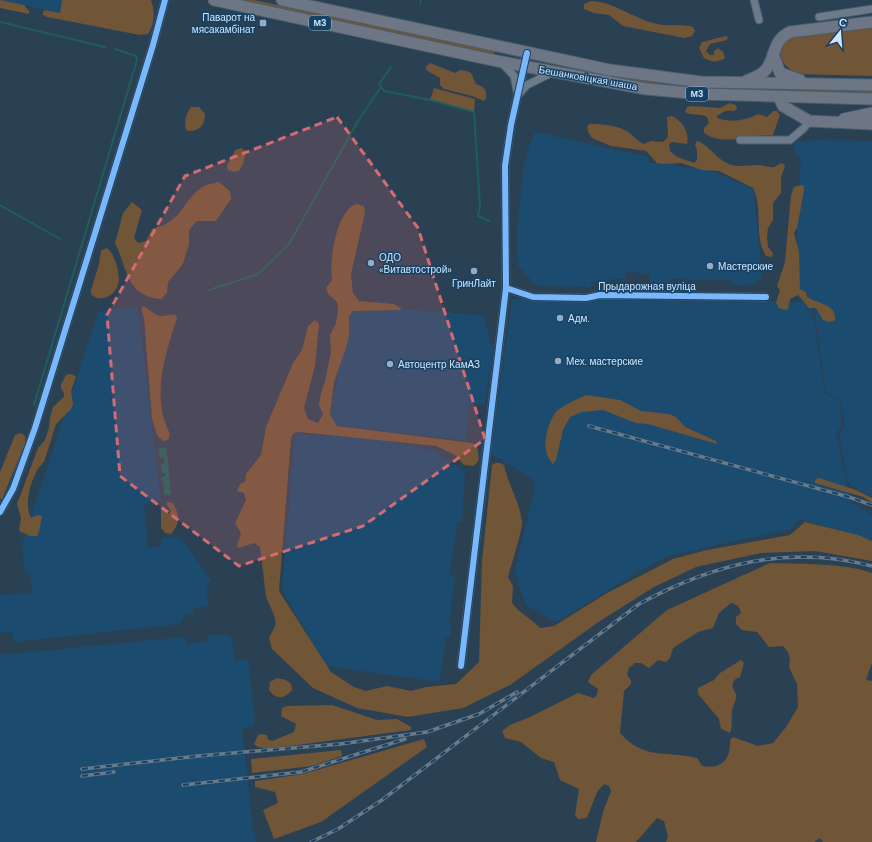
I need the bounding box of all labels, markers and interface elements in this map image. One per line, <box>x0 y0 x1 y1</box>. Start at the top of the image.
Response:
place label: Паварот на мясакамбінат <box>192 11 255 36</box>
north arrow <box>820 12 860 52</box>
text: С <box>837 15 849 30</box>
road number: М3 <box>309 16 331 30</box>
marker: Паварот на мясакамбінат <box>258 18 268 28</box>
street label: Бешанковіцкая шаша <box>538 63 639 93</box>
road number: М3 <box>686 87 708 101</box>
place label: ОДО «Витавтострой» <box>379 251 452 276</box>
marker: ОДО «Витавтострой» <box>366 258 376 268</box>
place label: Мастерские <box>718 260 774 273</box>
marker: Мастерские <box>705 261 715 271</box>
marker: ГринЛайт <box>469 266 479 276</box>
place label: ГринЛайт <box>452 277 496 290</box>
street label: Прыдарожная вуліца <box>598 280 696 293</box>
place label: Адм. <box>568 312 589 325</box>
marker: Адм. <box>555 313 565 323</box>
place label: Мех. мастерские <box>566 355 643 368</box>
marker: Мех. мастерские <box>553 356 563 366</box>
place label: Автоцентр КамАЗ <box>398 358 480 371</box>
marker: Автоцентр КамАЗ <box>385 359 395 369</box>

